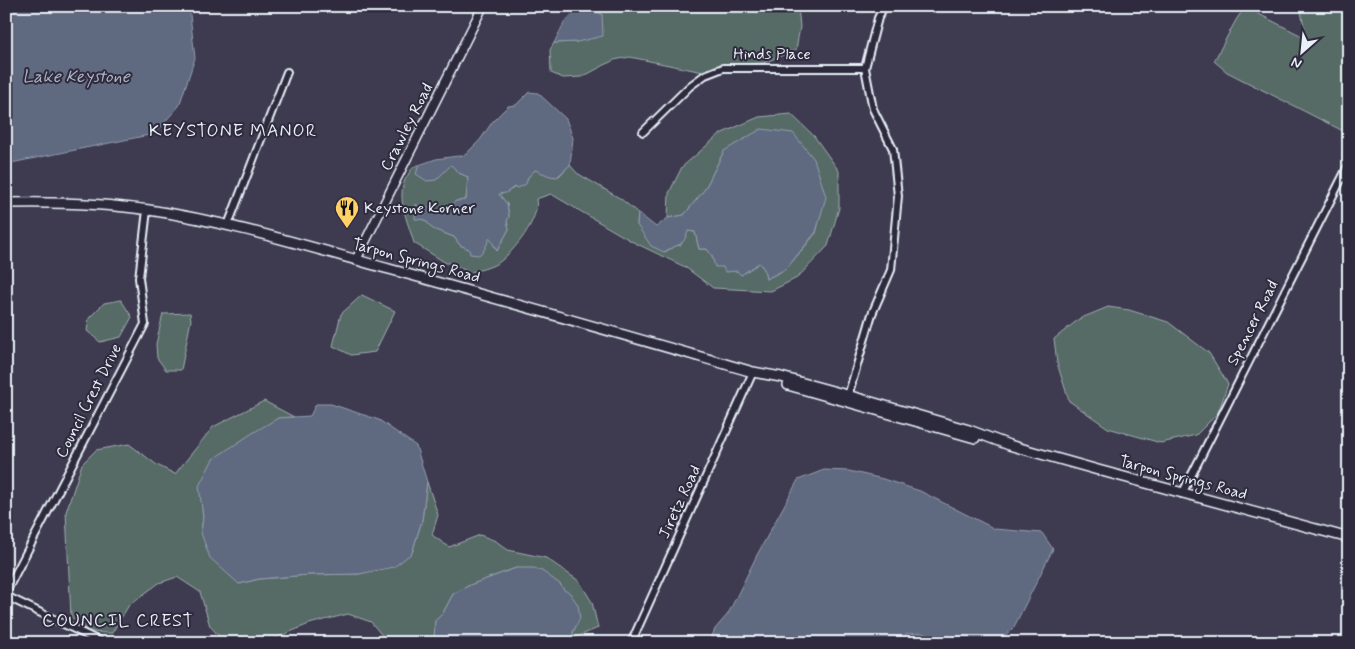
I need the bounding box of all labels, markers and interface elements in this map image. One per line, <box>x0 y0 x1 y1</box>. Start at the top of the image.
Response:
north arrow <box>1278 28 1328 78</box>
street label: Hinds Place <box>733 44 811 65</box>
text: N <box>1288 53 1305 73</box>
water label: Lake Keystone <box>22 65 131 89</box>
street label: Crawley Road <box>376 80 438 174</box>
district label: KEYSTONE MANOR <box>149 119 317 143</box>
restaurant icon: Keystone Korner <box>334 195 360 229</box>
place label: Keystone Korner <box>364 198 475 219</box>
street label: Tarpon Springs Road <box>349 234 482 289</box>
street label: Spencer Road <box>1222 277 1284 369</box>
street label: Council Crest Drive <box>51 340 127 462</box>
street label: Tarpon Springs Road <box>1116 451 1249 506</box>
street label: Jiretz Road <box>654 462 706 542</box>
district label: COUNCIL CREST <box>42 609 194 633</box>

